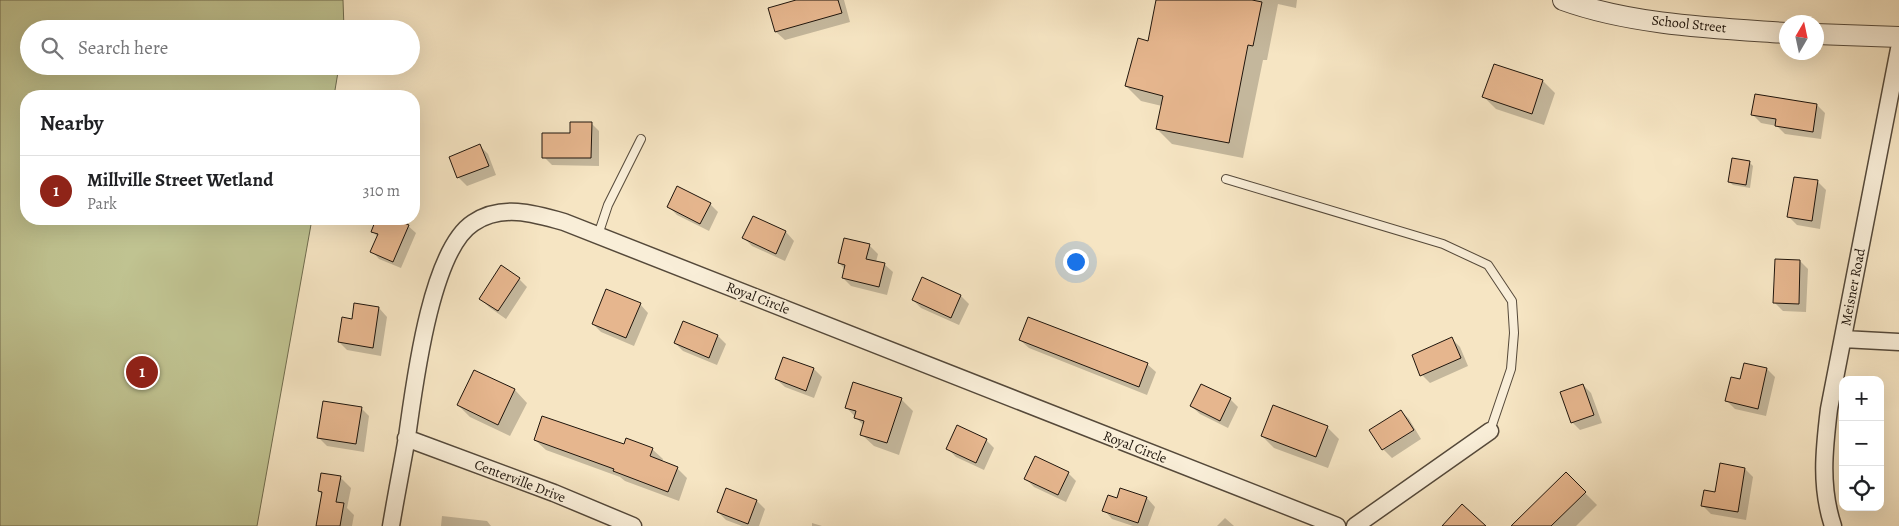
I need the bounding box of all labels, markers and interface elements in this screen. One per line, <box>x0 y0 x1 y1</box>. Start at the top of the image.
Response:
street label: School Street <box>1651 11 1728 37</box>
north arrow <box>1779 15 1824 60</box>
search box <box>20 20 420 75</box>
icon: search <box>38 34 66 62</box>
text: Search here <box>78 35 168 61</box>
text: Nearby <box>40 109 103 137</box>
text: Millville Street Wetland <box>87 167 273 193</box>
text: 1 <box>53 180 59 202</box>
text: 310 m <box>363 180 400 202</box>
text: Park <box>87 193 117 215</box>
street label: Meisner Road <box>1836 246 1870 327</box>
your location <box>1063 249 1089 275</box>
street label: Royal Circle <box>723 277 793 319</box>
pin: 1 <box>126 353 158 391</box>
map controls <box>1839 376 1884 511</box>
button: + <box>1839 376 1884 421</box>
button: − <box>1839 421 1884 466</box>
street label: Royal Circle <box>1100 426 1170 468</box>
street label: Centerville Drive <box>472 455 568 507</box>
button: locate <box>1839 466 1884 511</box>

